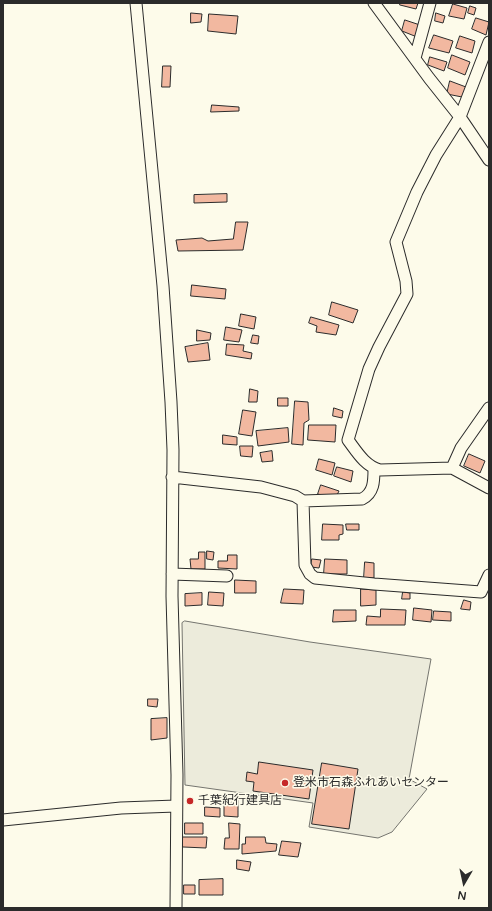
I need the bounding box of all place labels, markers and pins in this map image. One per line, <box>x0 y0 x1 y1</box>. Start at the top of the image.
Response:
place label: 登米市石森ふれあいセンター <box>293 776 449 790</box>
marker: 登米市石森ふれあいセンター <box>280 778 290 788</box>
place label: 千葉紀行建具店 <box>198 794 282 808</box>
marker: 千葉紀行建具店 <box>185 796 195 806</box>

